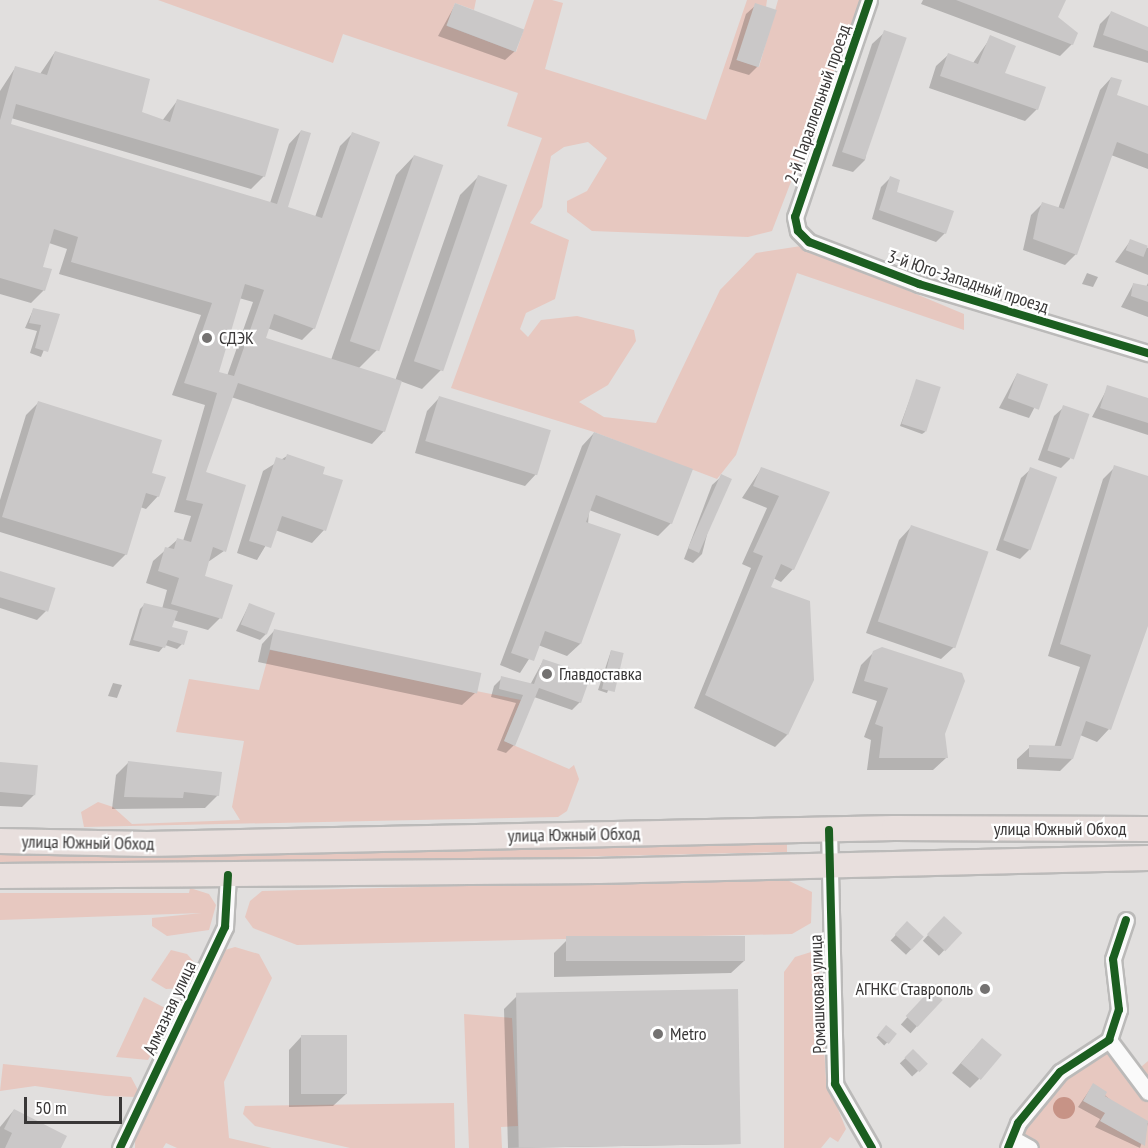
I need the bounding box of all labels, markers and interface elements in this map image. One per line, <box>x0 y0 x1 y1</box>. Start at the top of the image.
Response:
street label: 2-й Параллельный проезд <box>781 22 855 186</box>
street label: 3-й Юго-Западный проезд <box>885 246 1051 318</box>
place label: СДЭК <box>219 327 254 349</box>
marker: СДЭК <box>200 331 214 345</box>
place label: Главдоставка <box>559 663 642 685</box>
marker: Главдоставка <box>540 667 554 681</box>
street label: улица Южный Обход <box>994 818 1126 840</box>
street label: улица Южный Обход <box>507 823 641 847</box>
street label: улица Южный Обход <box>21 831 155 855</box>
street label: Ромашковая улица <box>805 934 831 1054</box>
street label: Алмазная улица <box>139 958 201 1058</box>
place label: АГНКС Ставрополь <box>855 978 973 1000</box>
marker: АГНКС Ставрополь <box>978 982 992 996</box>
place label: Metro <box>670 1023 707 1045</box>
marker: Metro <box>651 1027 665 1041</box>
scale bar <box>27 1085 124 1123</box>
text: 50 m <box>35 1096 67 1119</box>

